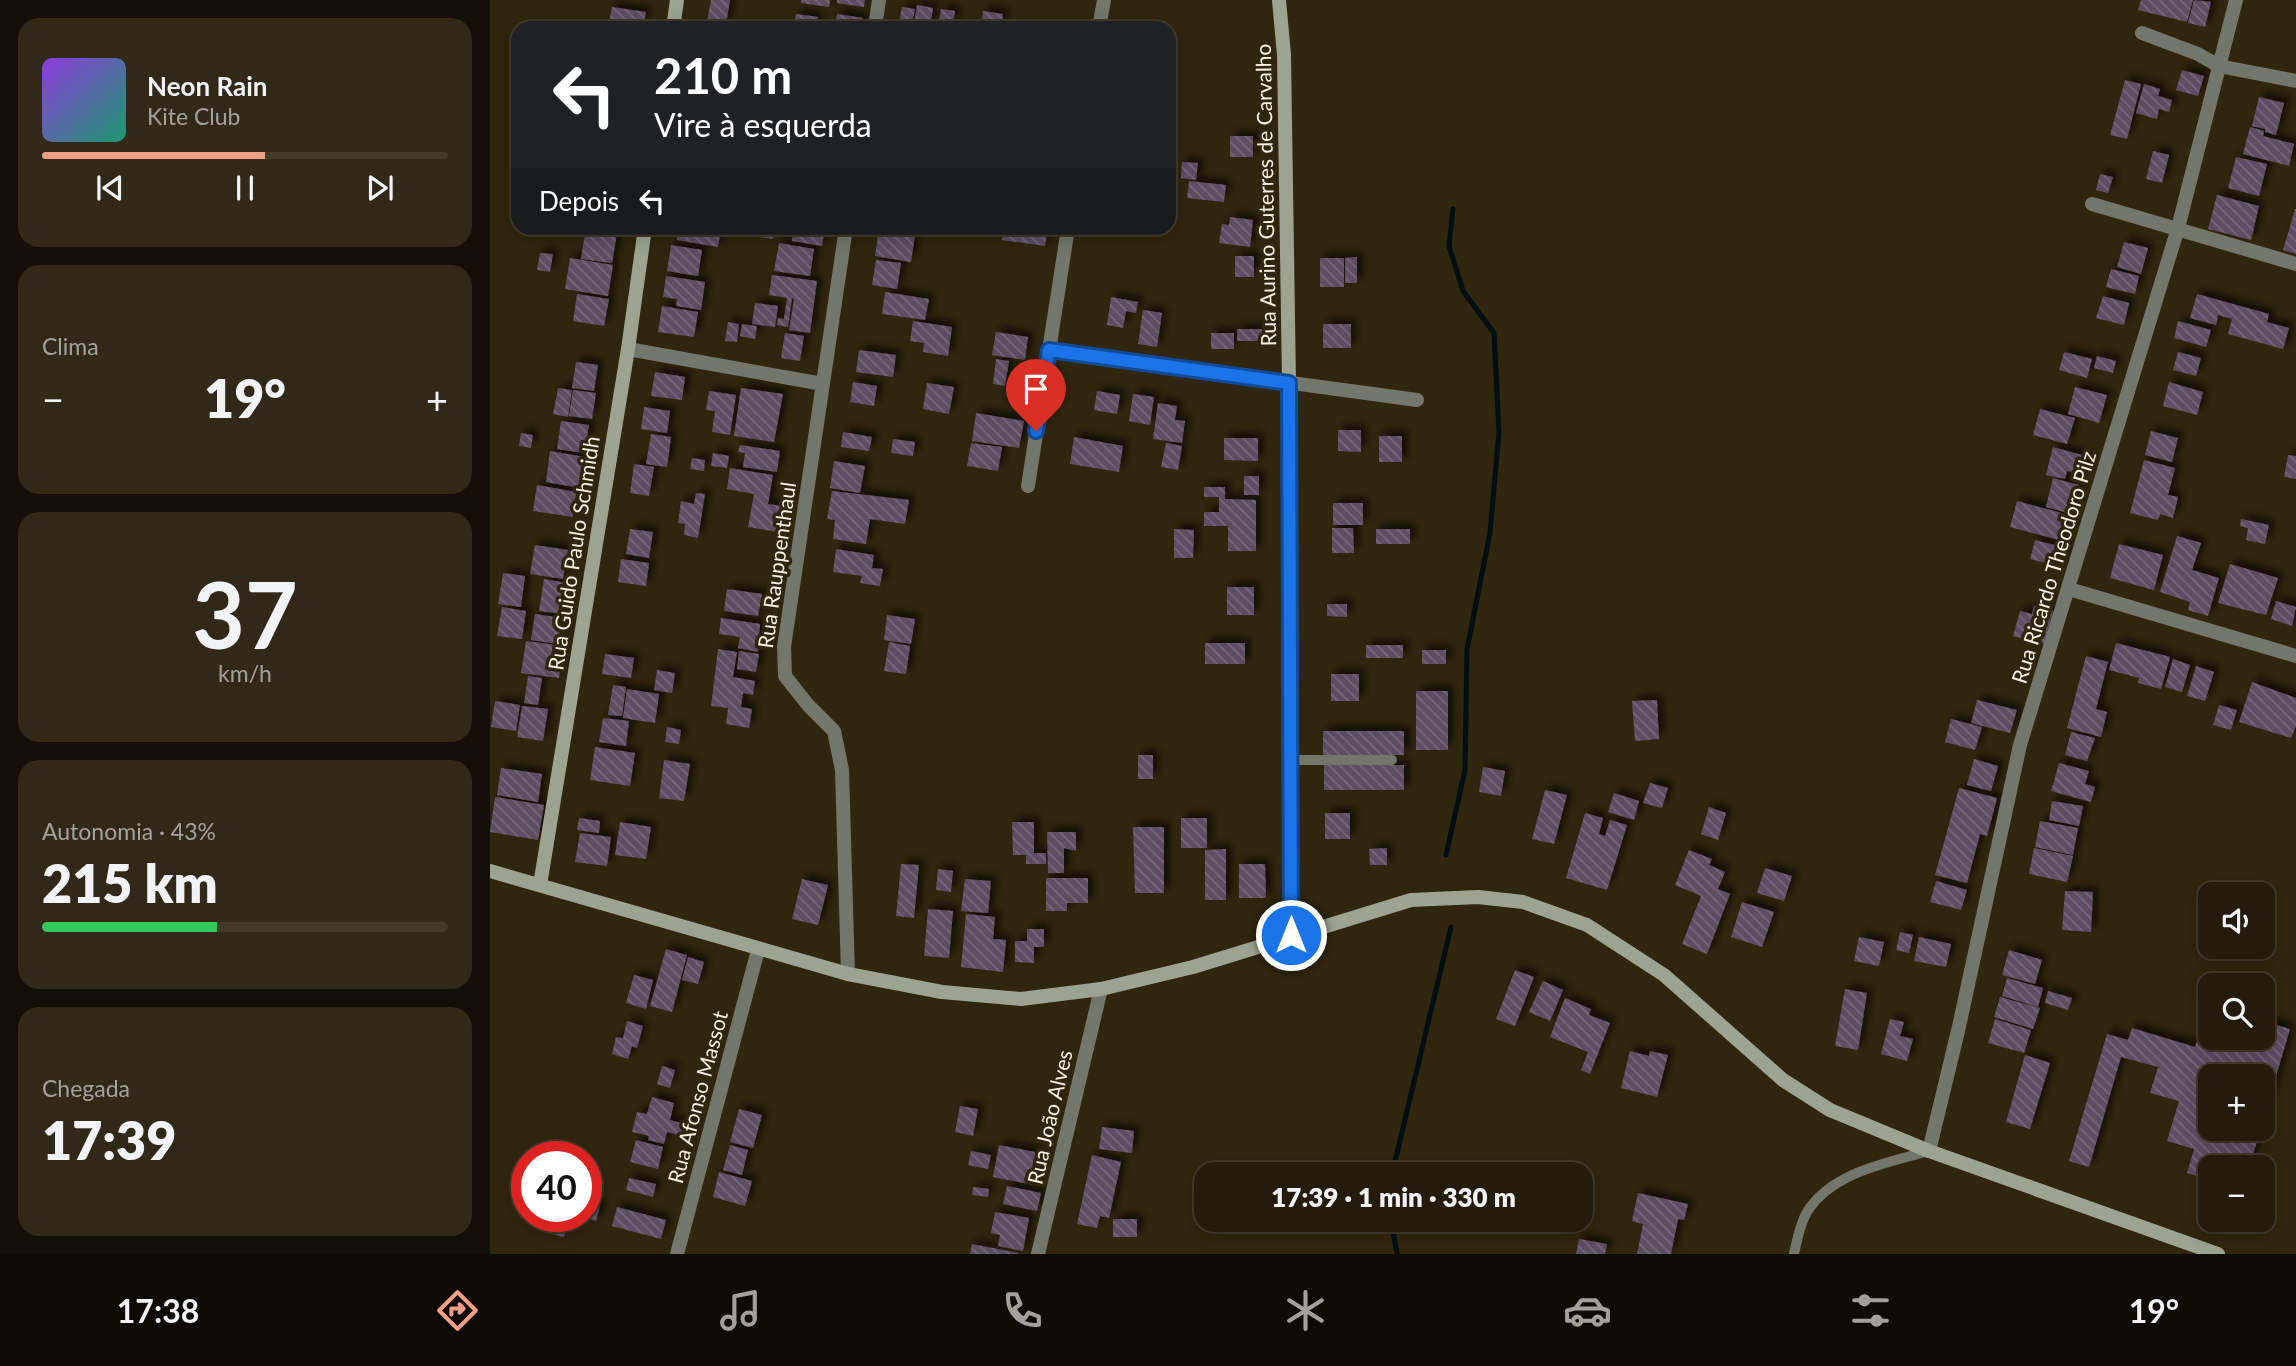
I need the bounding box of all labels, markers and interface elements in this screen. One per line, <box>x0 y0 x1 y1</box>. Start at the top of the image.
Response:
street label: Rua Aurino Guterres de Carvalho <box>1250 43 1280 347</box>
text: 210 m <box>654 46 792 104</box>
icon: left <box>539 49 630 140</box>
text: Neon Rain <box>147 70 267 102</box>
text: Kite Club <box>147 102 240 130</box>
text: Vire à esquerda <box>654 105 872 144</box>
icon: previous <box>91 169 129 207</box>
icon: pause <box>226 169 264 207</box>
icon: next <box>361 169 399 207</box>
icon: left <box>633 182 671 220</box>
text: Depois <box>539 185 619 217</box>
text: Clima <box>42 332 99 360</box>
pin <box>1006 359 1066 431</box>
text: 19° <box>204 367 286 429</box>
icon: arrive <box>1017 370 1055 408</box>
text: − <box>42 376 64 422</box>
text: + <box>426 376 448 422</box>
street label: Rua Guido Paulo Schmidh <box>542 434 604 672</box>
street label: Rua Ricardo Theodoro Pilz <box>2006 448 2100 686</box>
street label: Rua Rauppenthaul <box>752 480 800 650</box>
text: 37 <box>192 559 298 668</box>
text: km/h <box>218 659 272 687</box>
text: Autonomia · 43% <box>42 817 216 845</box>
text: 215 km <box>42 852 218 914</box>
map controls <box>2198 882 2275 1232</box>
button: sound <box>2198 882 2275 959</box>
position arrow <box>1254 898 1328 972</box>
button: search <box>2198 973 2275 1050</box>
street label: Rua Afonso Massot <box>662 1008 732 1186</box>
street label: Rua João Alves <box>1021 1047 1077 1187</box>
button: + <box>2198 1064 2275 1141</box>
text: Chegada <box>42 1074 130 1102</box>
text: 17:39 <box>42 1109 176 1171</box>
speed limit sign: 40 <box>511 1141 602 1232</box>
button: − <box>2198 1155 2275 1232</box>
text: 17:39 · 1 min · 330 m <box>1271 1181 1516 1213</box>
icon: directions <box>433 1286 482 1335</box>
icon: music <box>716 1286 765 1335</box>
icon: phone <box>998 1286 1047 1335</box>
icon: climate <box>1281 1286 1330 1335</box>
icon: car <box>1563 1286 1612 1335</box>
icon: filters <box>1846 1286 1895 1335</box>
text: 17:38 <box>117 1291 199 1330</box>
text: 19° <box>2129 1291 2179 1330</box>

